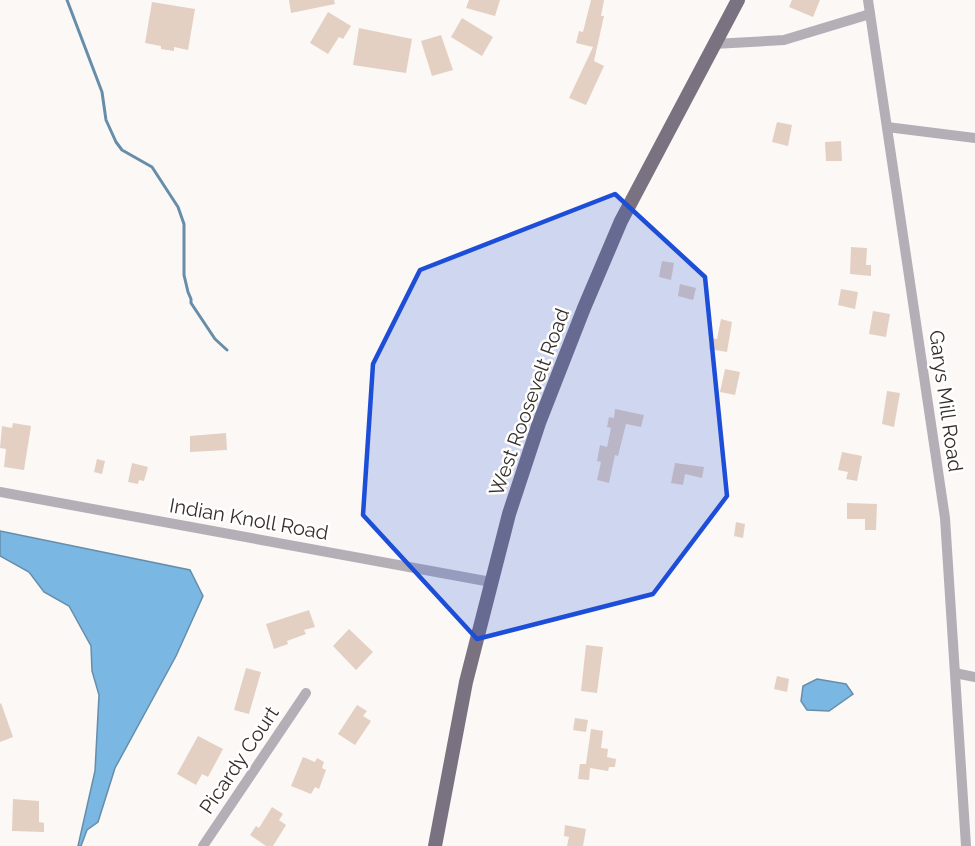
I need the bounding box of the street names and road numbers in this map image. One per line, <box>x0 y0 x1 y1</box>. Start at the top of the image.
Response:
street label: West Roosevelt Road <box>484 305 574 499</box>
street label: Garys Mill Road <box>924 329 968 473</box>
street label: Indian Knoll Road <box>168 493 330 545</box>
street label: Picardy Court <box>194 701 284 818</box>

